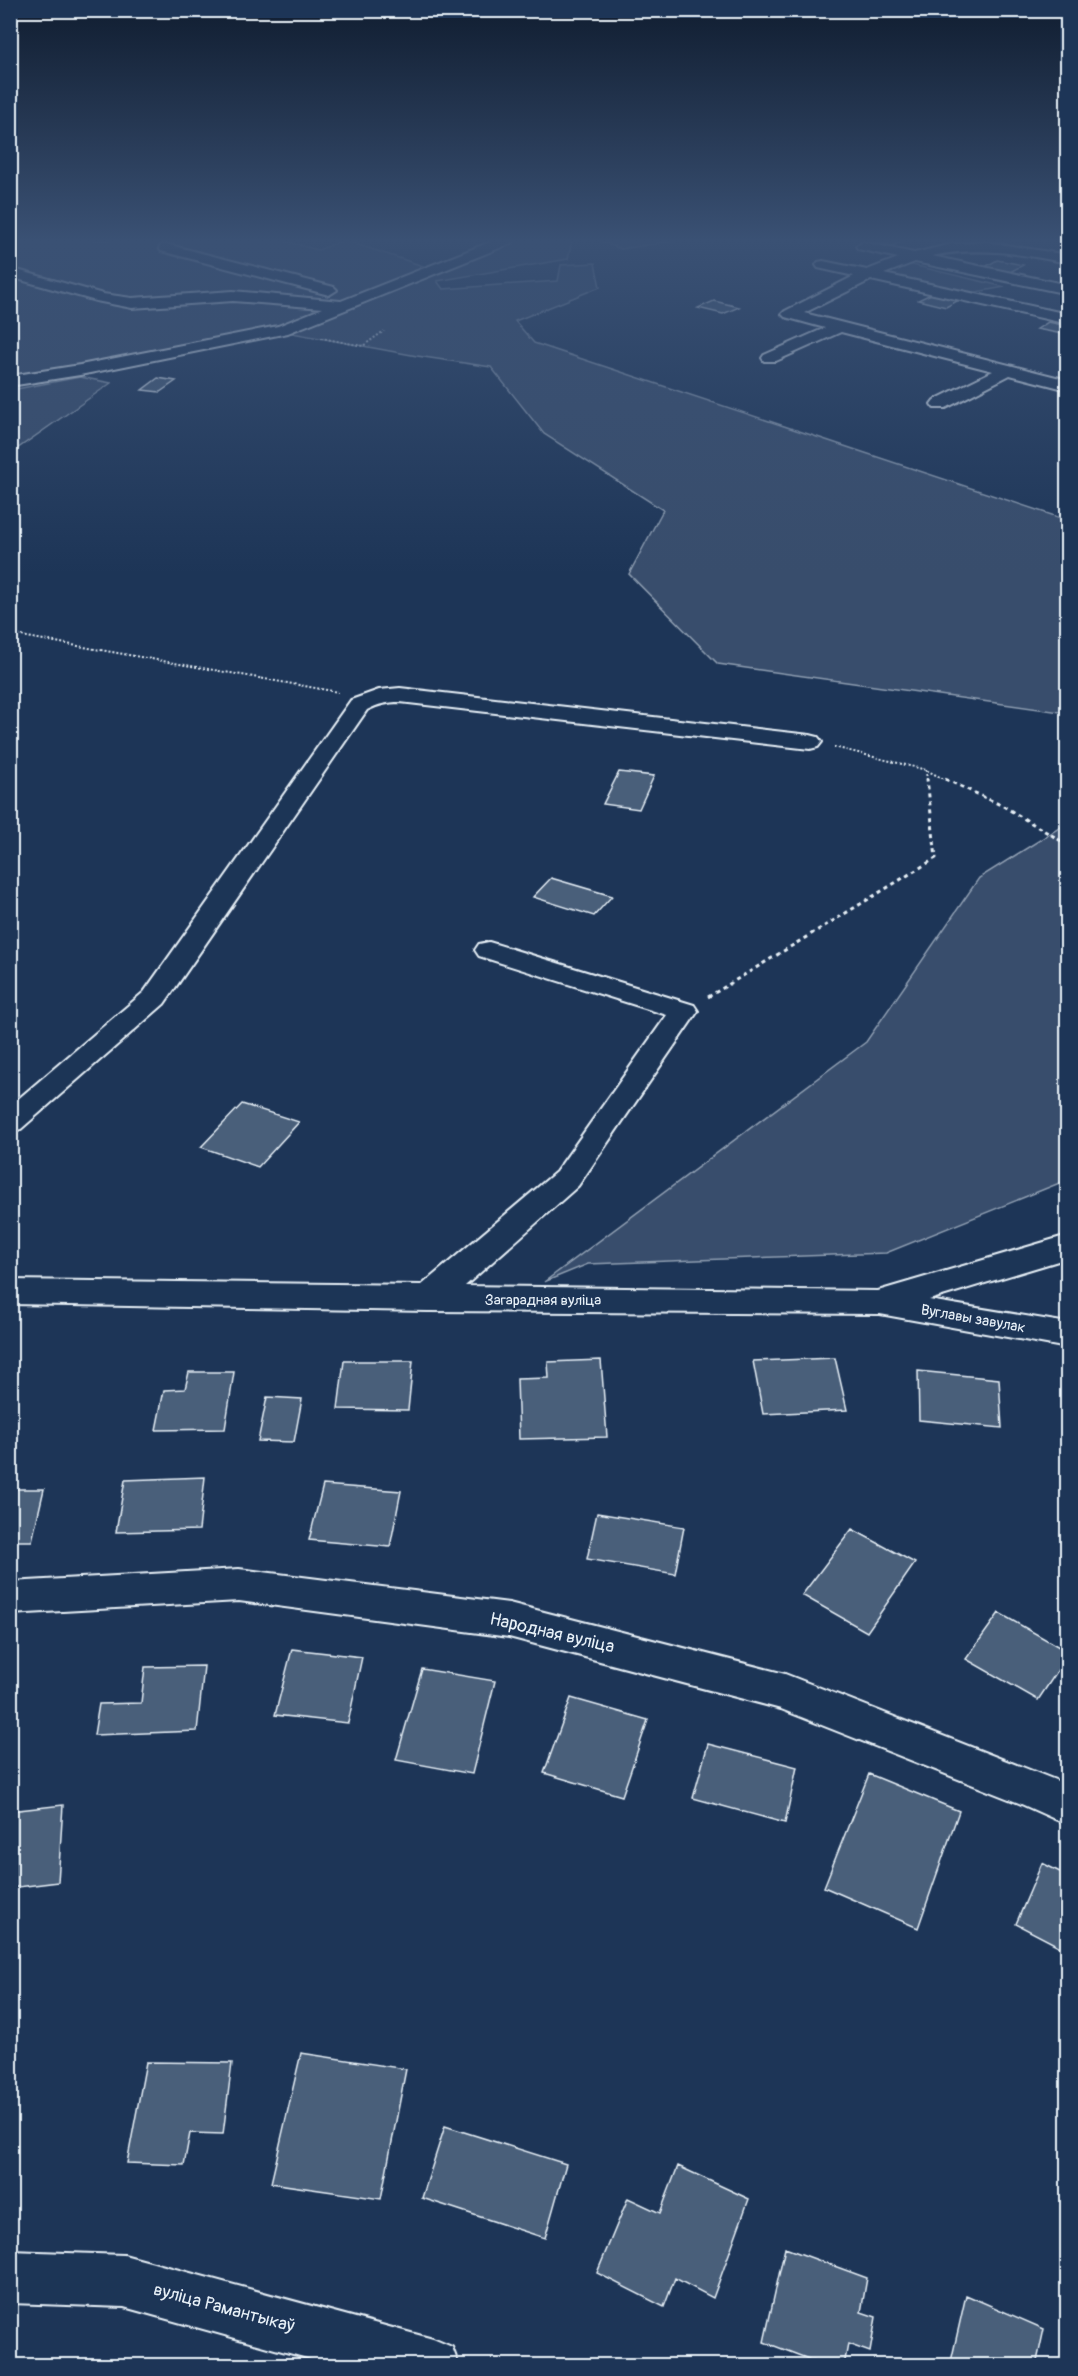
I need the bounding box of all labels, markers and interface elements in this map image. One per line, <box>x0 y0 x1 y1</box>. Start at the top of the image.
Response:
street label: Загарадная вуліца <box>485 1291 601 1310</box>
street label: Вуглавы завулак <box>919 1300 1027 1338</box>
street label: Народная вуліца <box>487 1607 617 1659</box>
street label: вуліца Рамантыкаў <box>151 2278 297 2338</box>

